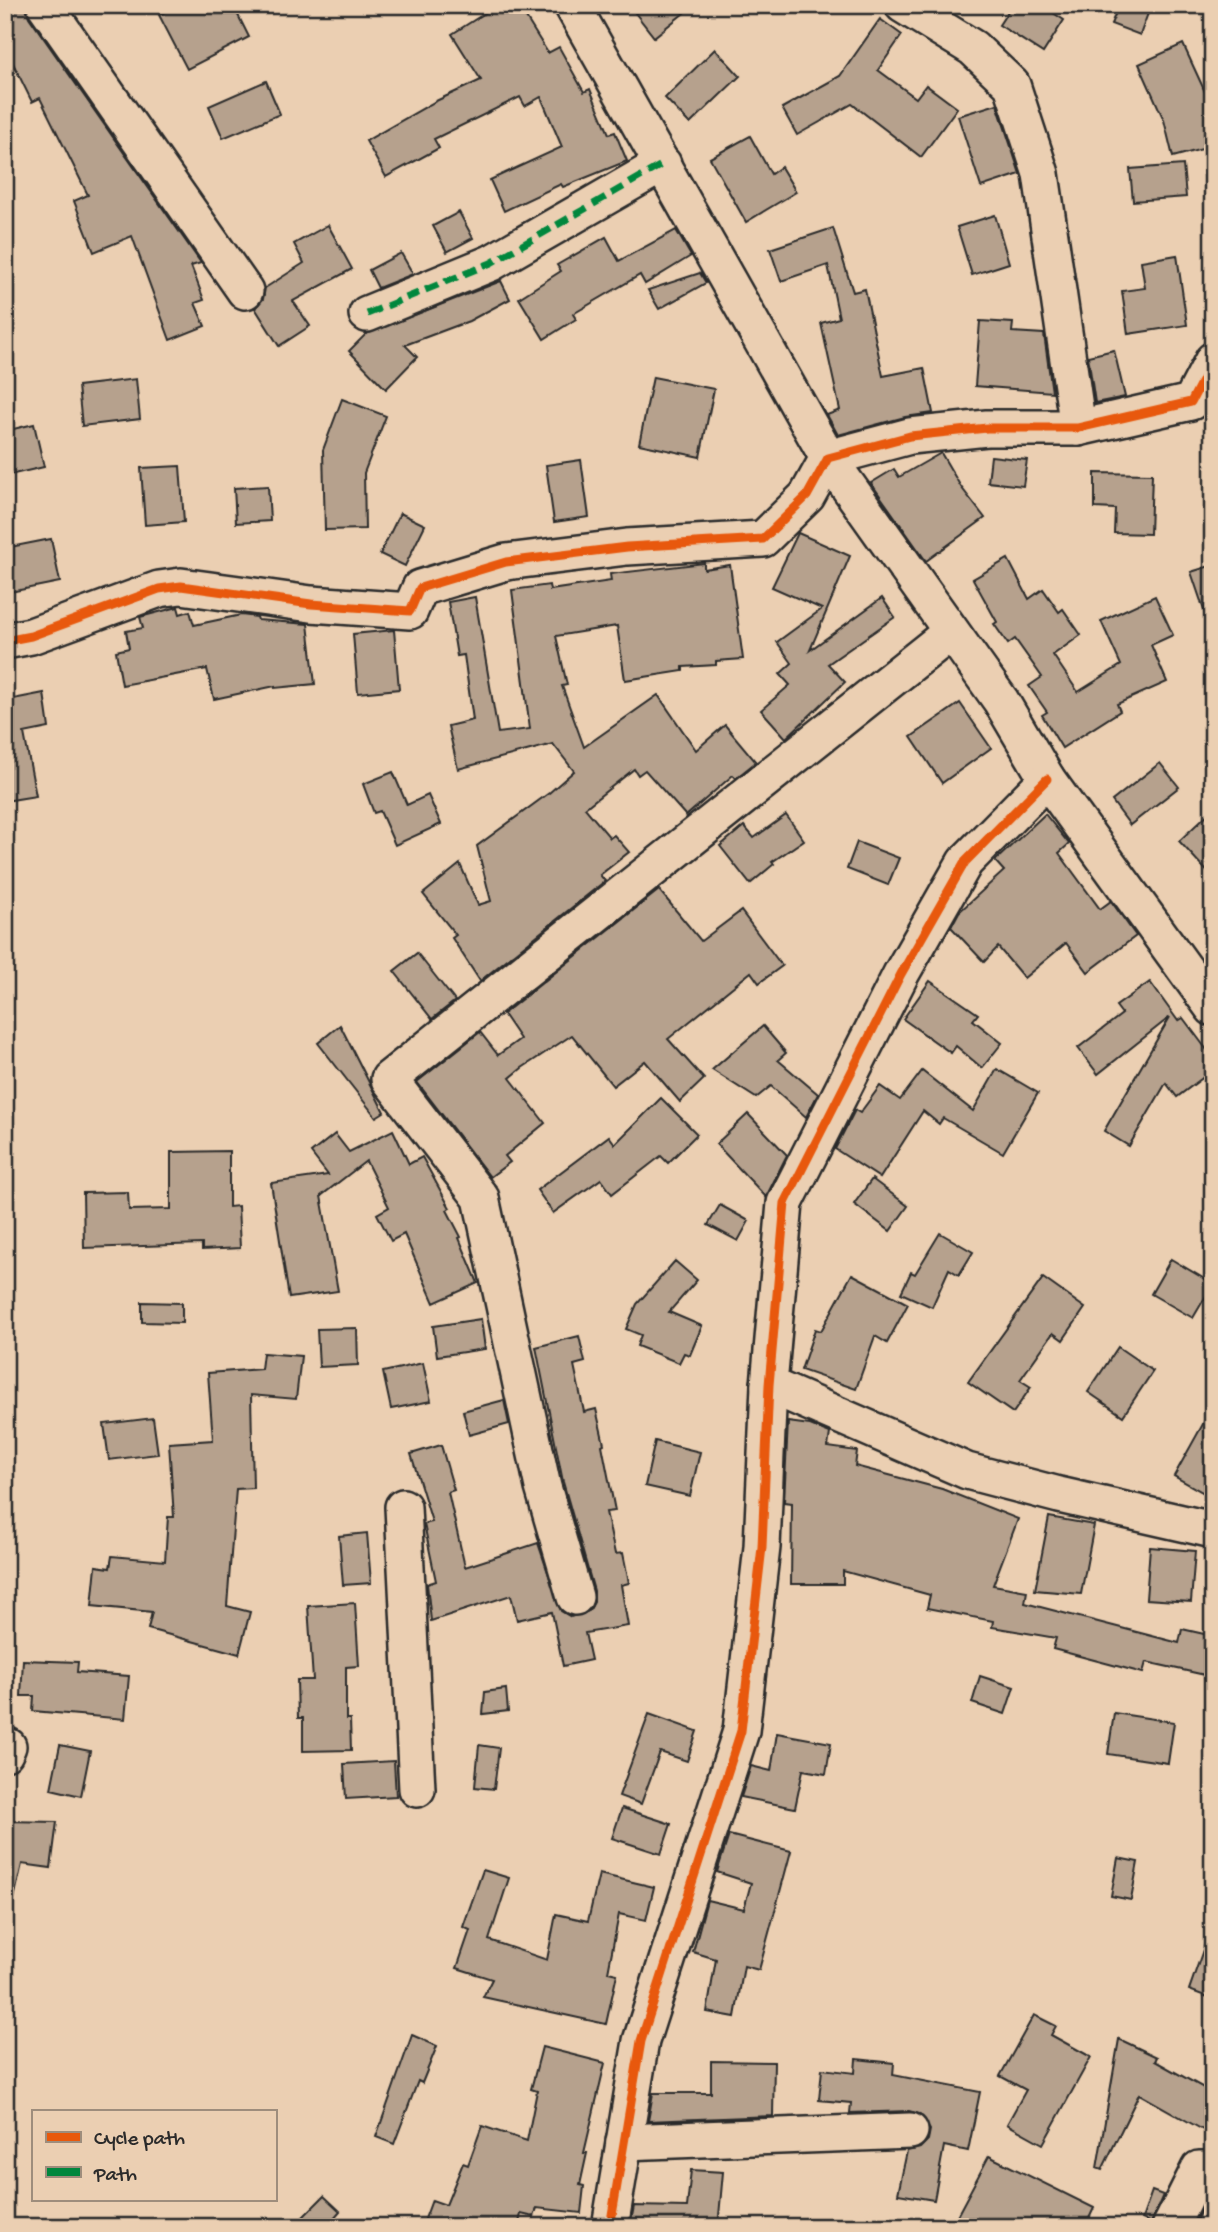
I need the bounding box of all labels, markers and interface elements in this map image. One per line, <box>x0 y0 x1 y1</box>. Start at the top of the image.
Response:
legend <box>32 2110 276 2200</box>
text: Cycle path <box>94 2128 185 2153</box>
text: Path <box>93 2164 137 2189</box>

